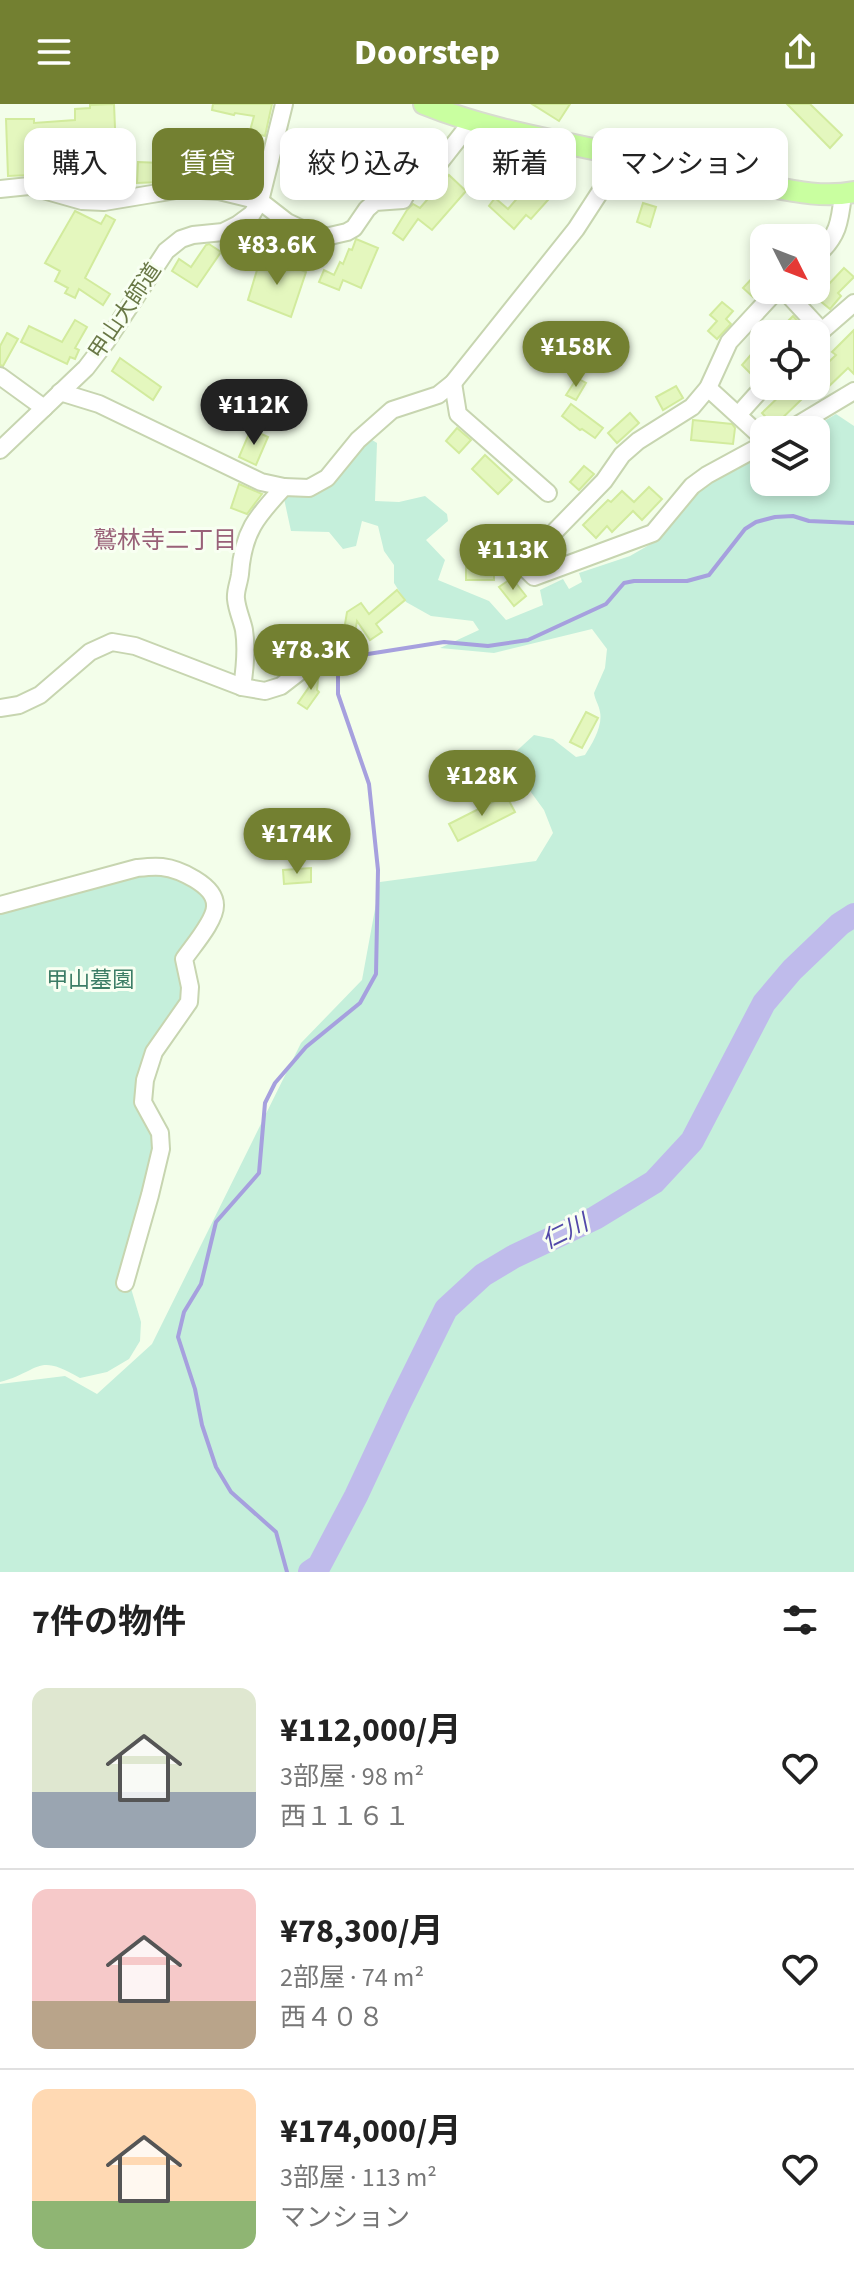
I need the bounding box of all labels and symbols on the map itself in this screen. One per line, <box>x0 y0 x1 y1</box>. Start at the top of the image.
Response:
pin: ¥83.6K <box>212 219 342 287</box>
north arrow <box>750 224 830 304</box>
street label: 甲山大師道 <box>81 256 169 366</box>
pin: ¥158K <box>520 321 632 389</box>
pin: ¥112K <box>198 379 310 447</box>
district label: 鷲林寺二丁目 <box>93 523 237 558</box>
pin: ¥113K <box>457 524 569 592</box>
pin: ¥78.3K <box>246 624 376 692</box>
pin: ¥128K <box>426 750 538 818</box>
pin: ¥174K <box>241 808 353 876</box>
park label: 甲山墓園 <box>46 964 134 996</box>
water label: 仁川 <box>536 1204 597 1258</box>

